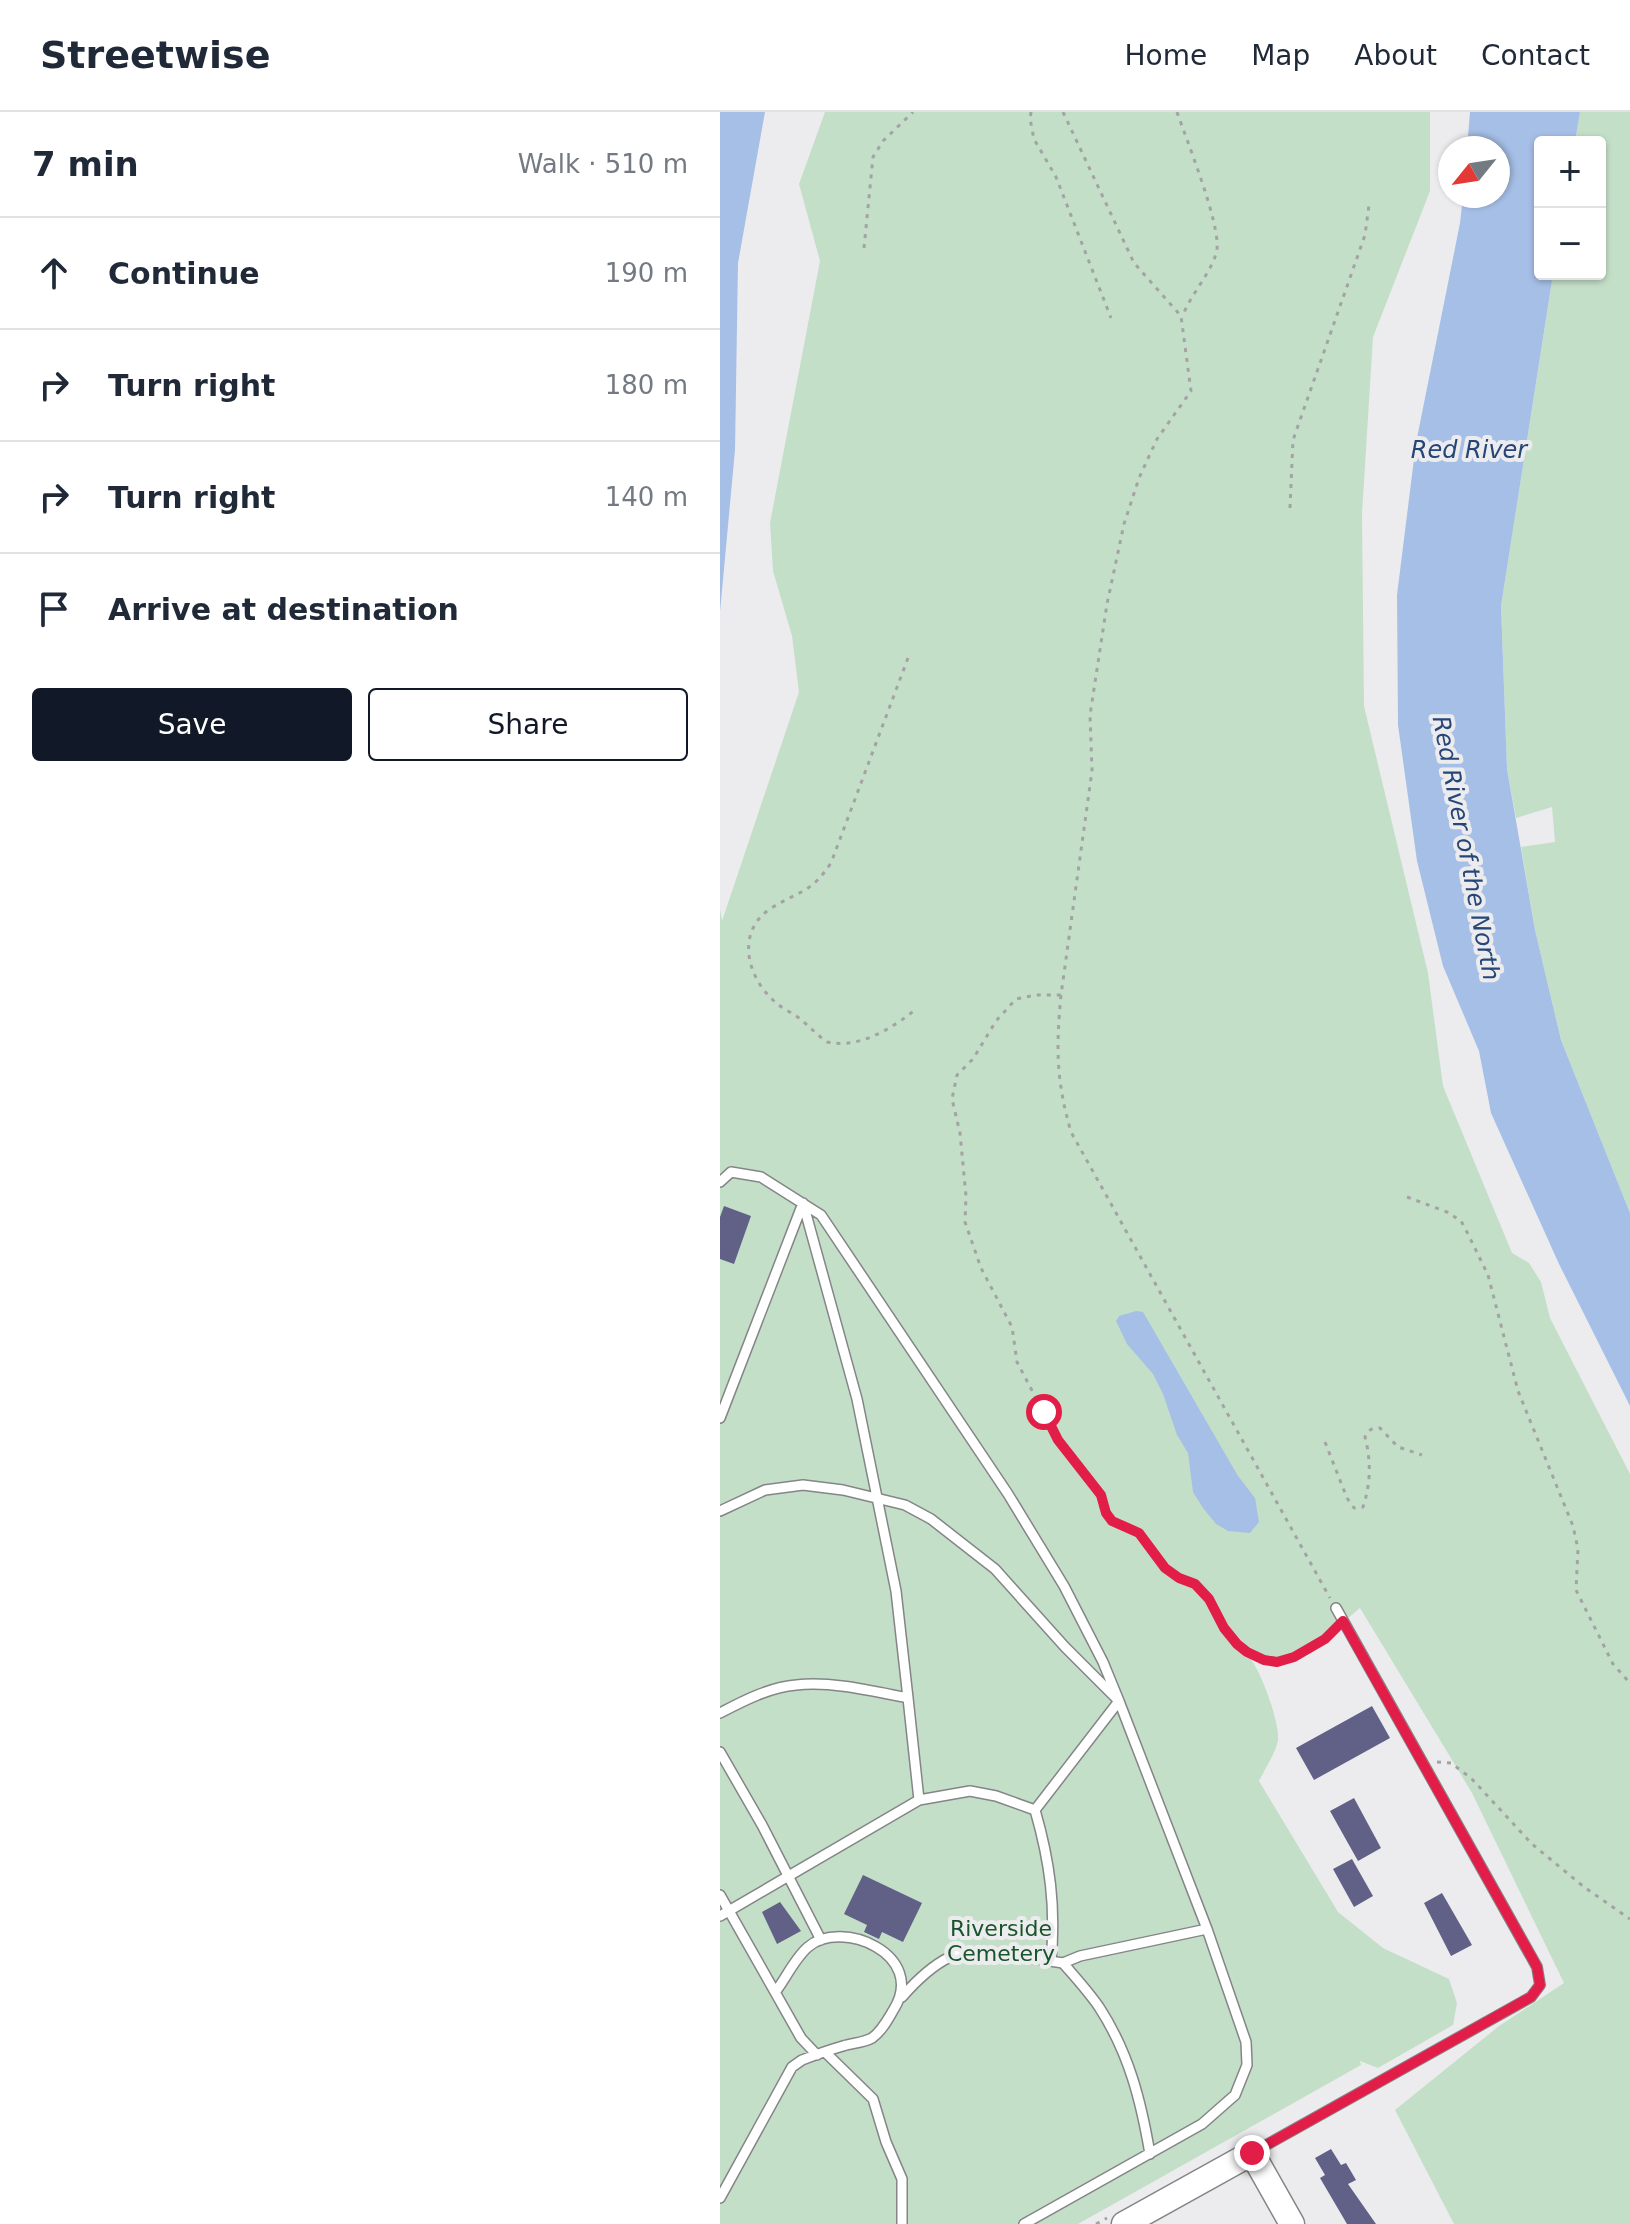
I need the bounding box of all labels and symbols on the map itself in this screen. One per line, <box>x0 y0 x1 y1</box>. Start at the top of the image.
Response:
north arrow <box>1438 136 1510 208</box>
water label: Red River <box>1411 436 1529 464</box>
water label: Red River of the North <box>1427 713 1505 983</box>
route start <box>1026 1394 1062 1430</box>
park label: Riverside Cemetery <box>947 1916 1055 1966</box>
route end <box>1234 2135 1270 2171</box>

